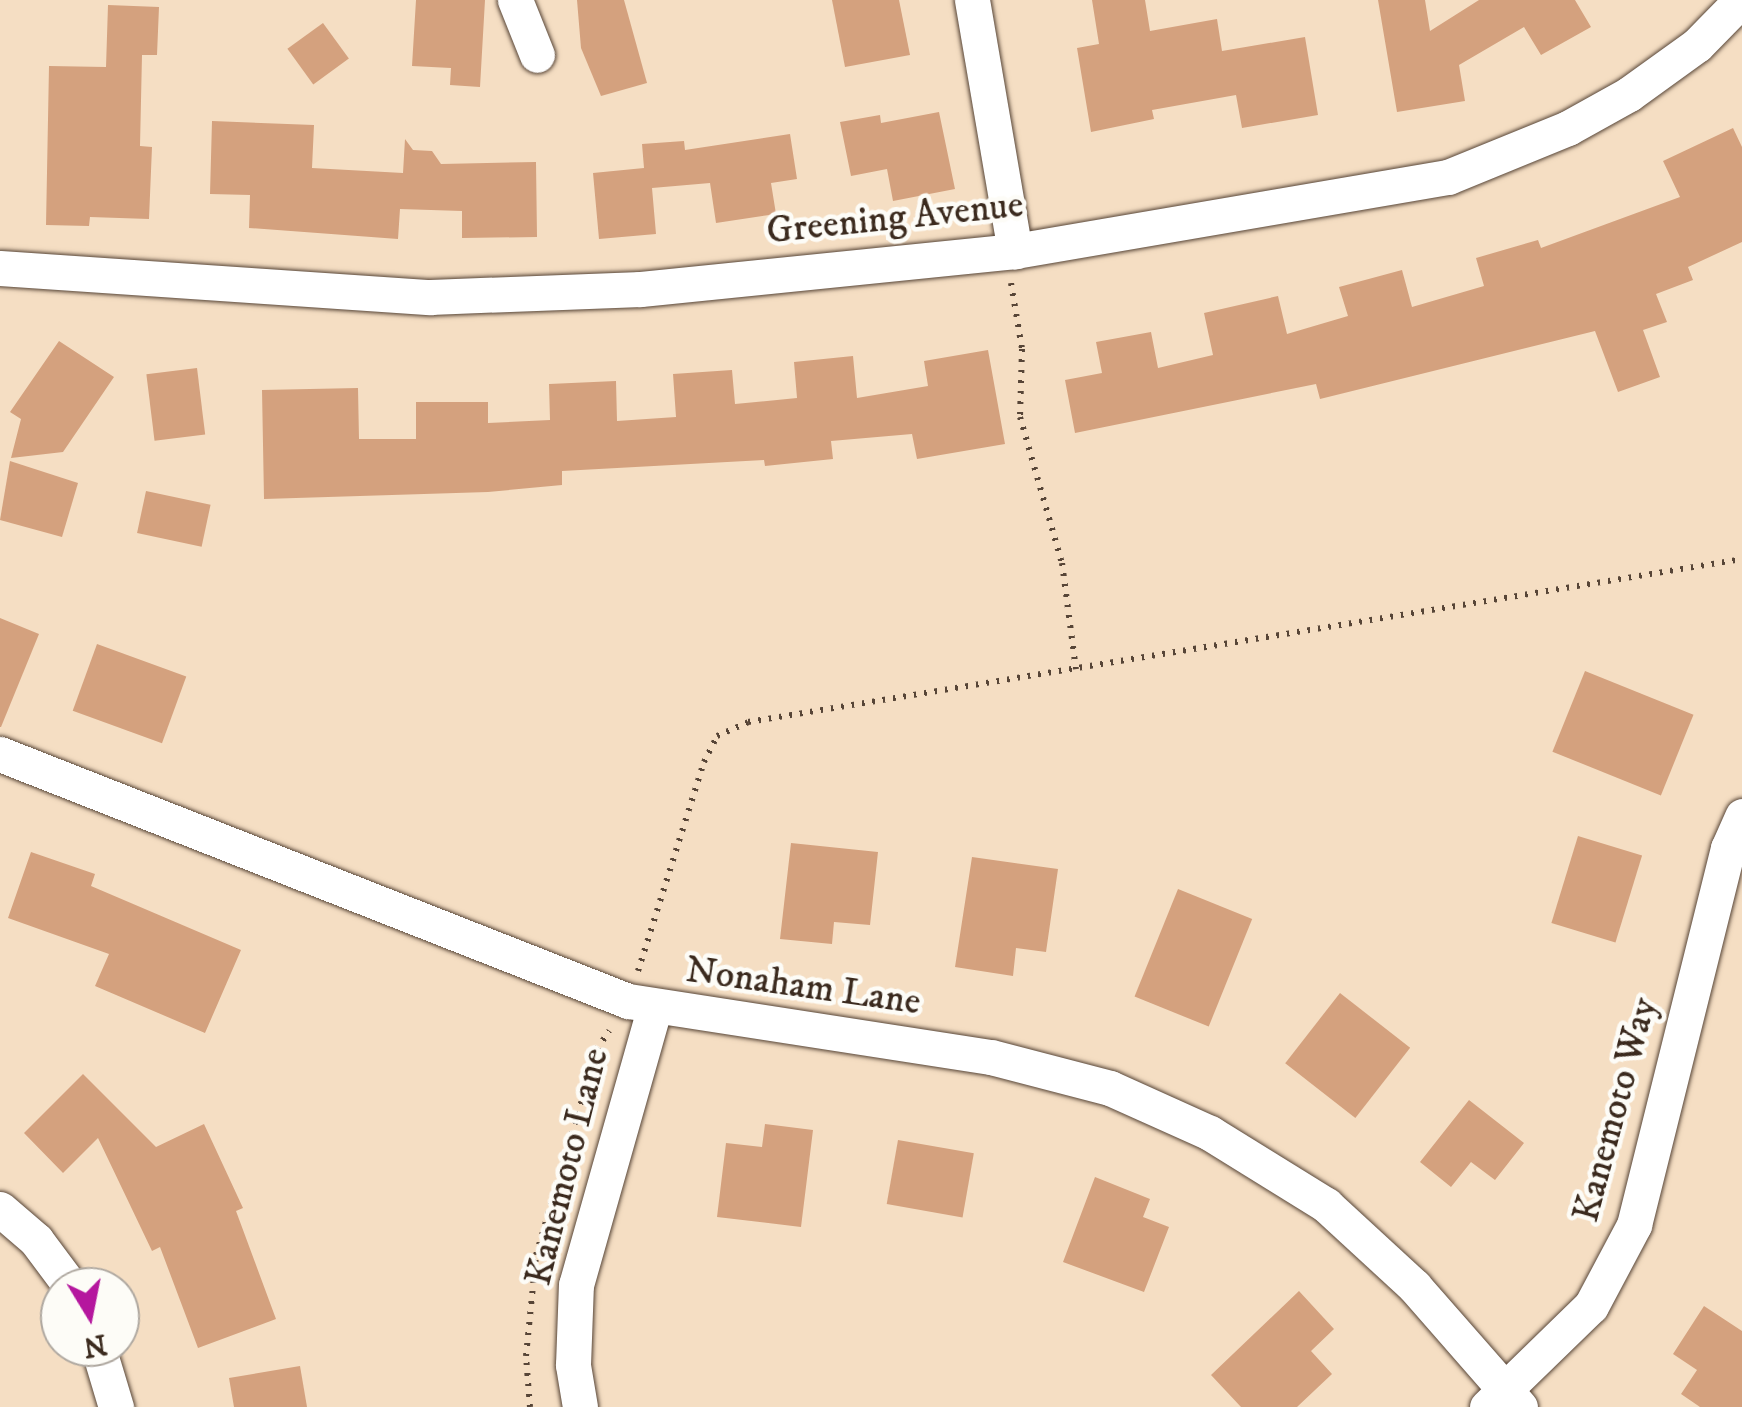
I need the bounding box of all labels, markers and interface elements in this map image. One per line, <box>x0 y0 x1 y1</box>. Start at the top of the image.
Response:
street label: Greening Avenue <box>764 183 1026 255</box>
street label: Nonaham Lane <box>683 948 923 1026</box>
street label: Kanemoto Way <box>1564 993 1668 1227</box>
street label: Kanemoto Lane <box>516 1044 620 1290</box>
north arrow <box>40 1267 140 1367</box>
text: N <box>81 1326 109 1364</box>

